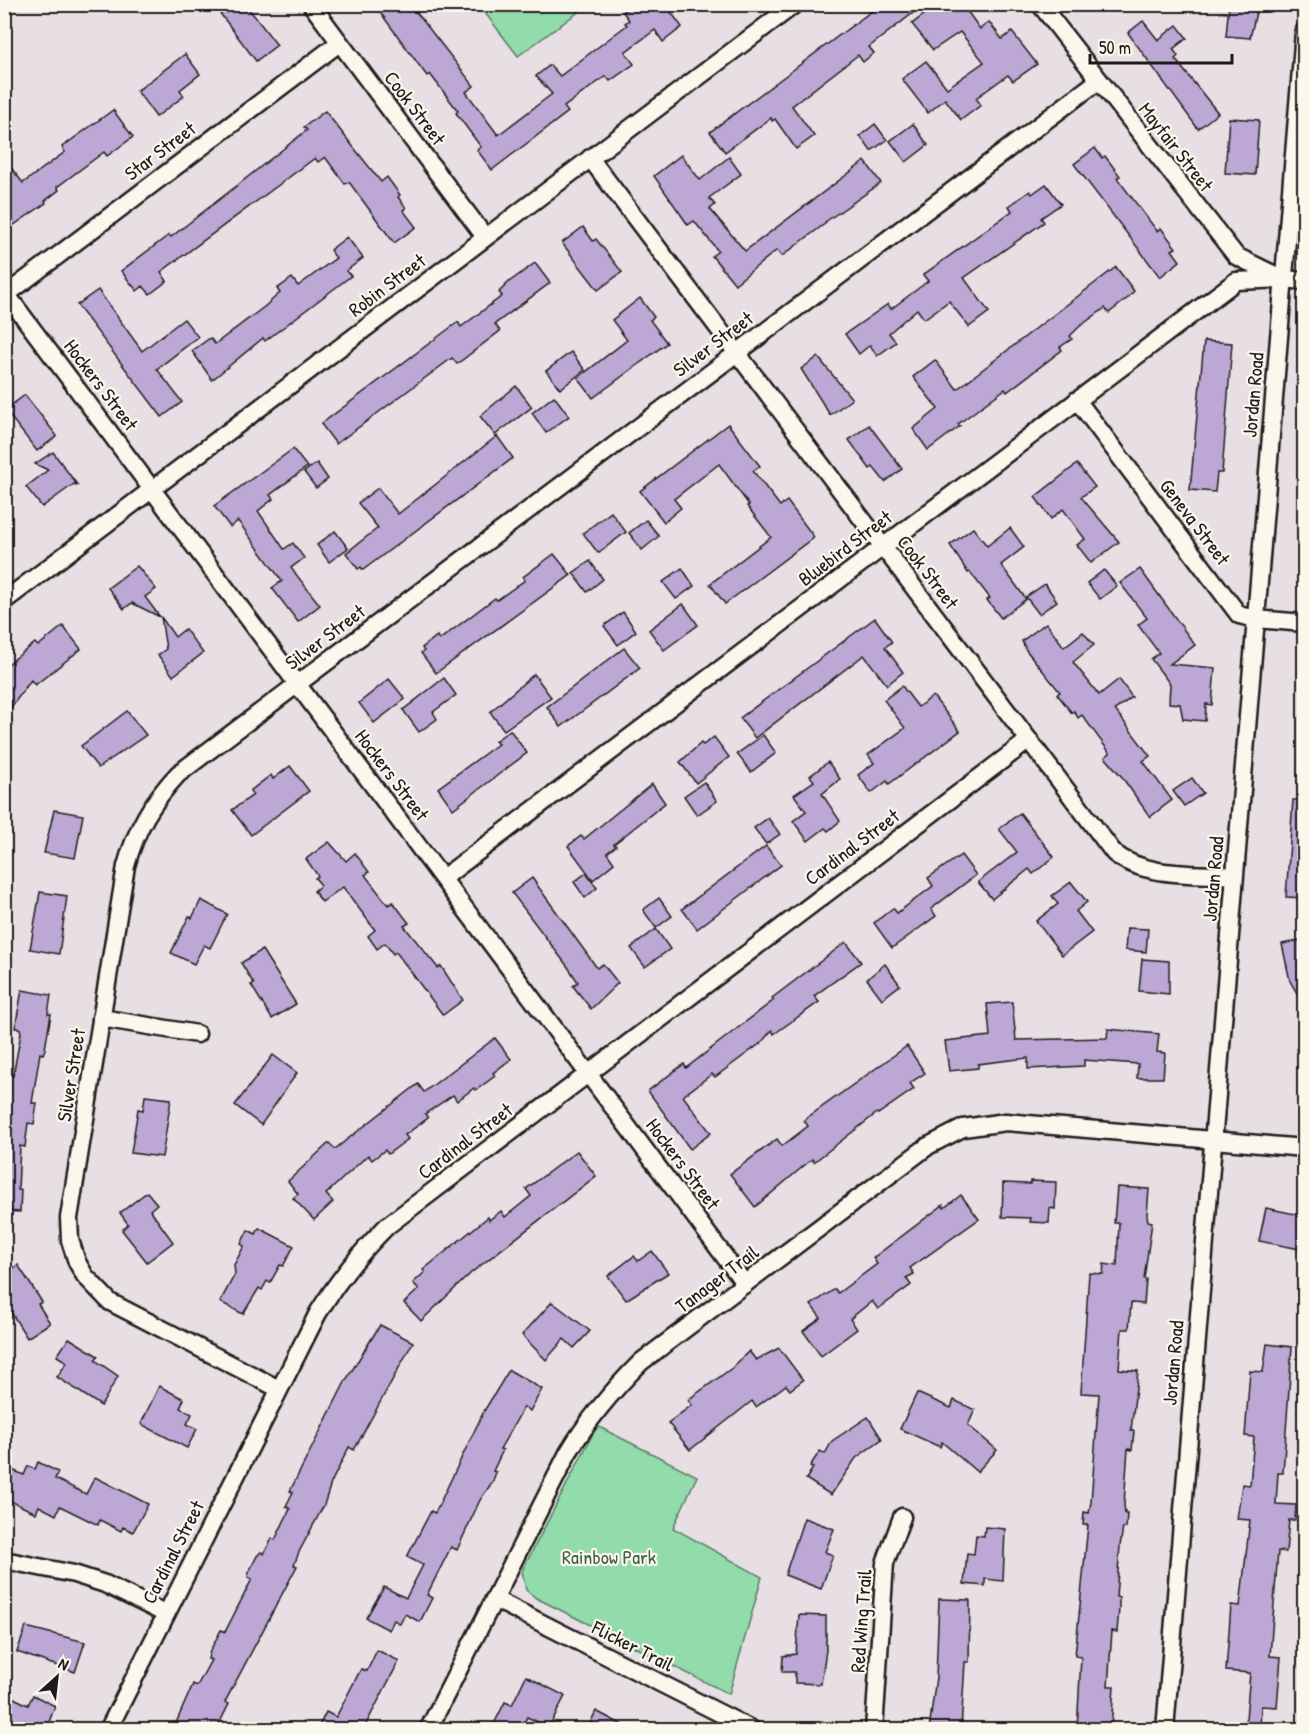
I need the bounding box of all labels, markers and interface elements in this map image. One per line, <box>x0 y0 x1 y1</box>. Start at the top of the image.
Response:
scale bar <box>1090 27 1232 65</box>
text: 50 m <box>1099 35 1131 60</box>
street label: Cook Street <box>379 65 453 151</box>
street label: Mayfair Street <box>1133 96 1221 198</box>
street label: Star Street <box>119 114 202 186</box>
street label: Robin Street <box>343 246 432 322</box>
street label: Silver Street <box>667 304 759 383</box>
street label: Hockers Street <box>58 333 145 437</box>
street label: Jordan Road <box>1235 351 1270 439</box>
street label: Geneva Street <box>1154 473 1237 571</box>
street label: Bluebird Street <box>792 503 898 592</box>
street label: Cook Street <box>892 529 966 615</box>
street label: Silver Street <box>279 597 371 676</box>
street label: Hockers Street <box>349 723 436 827</box>
street label: Cardinal Street <box>799 801 905 891</box>
street label: Jordan Road <box>1195 835 1230 923</box>
street label: Silver Street <box>50 1025 91 1123</box>
street label: Cardinal Street <box>412 1095 518 1185</box>
street label: Hockers Street <box>640 1112 727 1216</box>
street label: Tanager Trail <box>669 1238 764 1319</box>
street label: Jordan Road <box>1155 1319 1190 1407</box>
street label: Cardinal Street <box>135 1495 211 1608</box>
park label: Rainbow Park <box>562 1543 656 1570</box>
street label: Red Wing Trail <box>843 1568 878 1674</box>
street label: Flicker Trail <box>587 1613 679 1678</box>
north arrow <box>27 1647 87 1707</box>
text: N <box>55 1652 73 1676</box>

